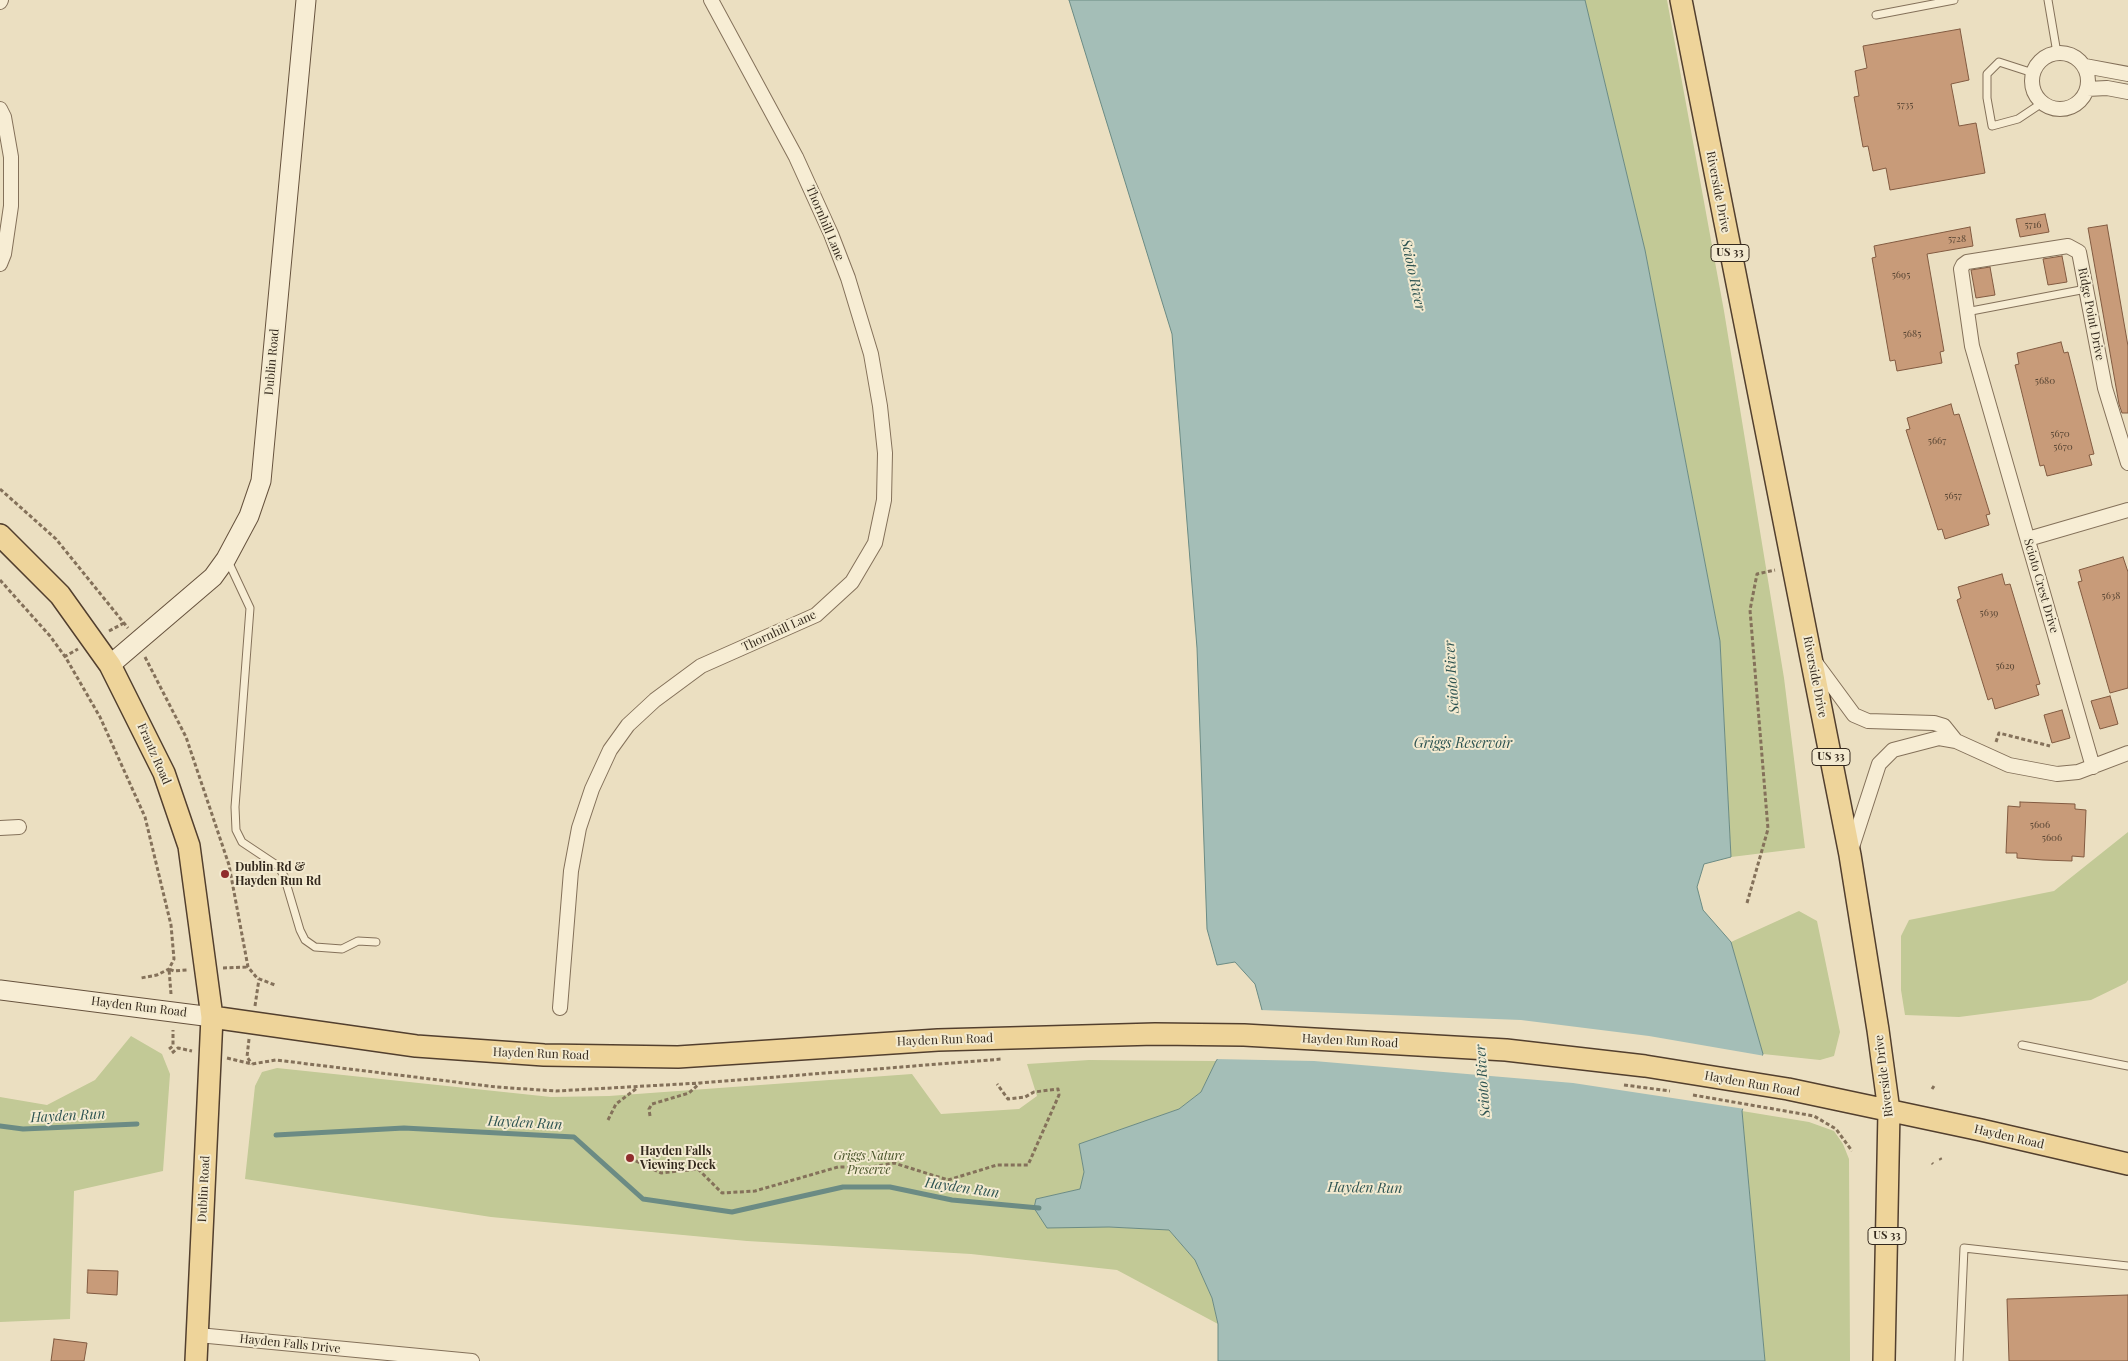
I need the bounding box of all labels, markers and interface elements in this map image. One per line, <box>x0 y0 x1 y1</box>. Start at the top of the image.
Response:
house number: 5735 <box>1897 99 1913 111</box>
street label: Riverside Drive <box>1703 150 1733 234</box>
street label: Thornhill Lane <box>803 183 847 263</box>
house number: 5716 <box>2024 219 2042 231</box>
house number: 5728 <box>1948 233 1966 245</box>
water label: Scioto River <box>1397 238 1429 312</box>
road number: US 33 <box>1711 244 1749 262</box>
street label: Ridge Point Drive <box>2075 266 2107 362</box>
house number: 5695 <box>1892 269 1910 281</box>
street label: Dublin Road <box>262 328 282 396</box>
house number: 5685 <box>1903 328 1921 340</box>
house number: 5680 <box>2035 375 2055 387</box>
house number: 5670 <box>2050 428 2070 440</box>
house number: 5667 <box>1928 435 1946 447</box>
house number: 5670 <box>2053 441 2073 453</box>
house number: 5657 <box>1944 490 1962 502</box>
street label: Scioto Crest Drive <box>2021 537 2061 635</box>
house number: 5638 <box>2101 590 2121 602</box>
house number: 5639 <box>1980 607 1998 619</box>
street label: Thornhill Lane <box>740 608 818 654</box>
street label: Riverside Drive <box>1800 635 1830 719</box>
water label: Scioto River <box>1441 640 1463 714</box>
house number: 5629 <box>1995 660 2015 672</box>
street label: Frantz Road <box>134 721 174 787</box>
water label: Griggs Reservoir <box>1414 736 1512 752</box>
road number: US 33 <box>1812 749 1850 766</box>
house number: 5606 <box>2030 819 2050 831</box>
house number: 5606 <box>2042 832 2062 844</box>
place label: Dublin Rd & Hayden Run Rd <box>235 860 321 888</box>
marker: Dublin Rd & Hayden Run Rd <box>219 868 231 880</box>
street label: Hayden Run Road <box>90 994 188 1020</box>
street label: Hayden Run Road <box>897 1031 993 1049</box>
street label: Hayden Run Road <box>1302 1031 1398 1051</box>
street label: Riverside Drive <box>1872 1034 1896 1118</box>
water label: Scioto River <box>1472 1044 1494 1118</box>
street label: Hayden Run Road <box>493 1045 589 1063</box>
street label: Hayden Run Road <box>1703 1069 1801 1099</box>
water label: Hayden Run <box>30 1106 106 1126</box>
water label: Hayden Run <box>487 1113 563 1133</box>
street label: Hayden Road <box>1973 1122 2045 1152</box>
place label: Hayden Falls Viewing Deck <box>640 1144 716 1172</box>
park label: Griggs Nature Preserve <box>833 1149 905 1177</box>
marker: Hayden Falls Viewing Deck <box>624 1152 636 1164</box>
street label: Dublin Road <box>195 1155 213 1223</box>
water label: Hayden Run <box>924 1174 1000 1202</box>
water label: Hayden Run <box>1327 1179 1403 1197</box>
road number: US 33 <box>1868 1228 1906 1244</box>
street label: Hayden Falls Drive <box>239 1332 341 1356</box>

